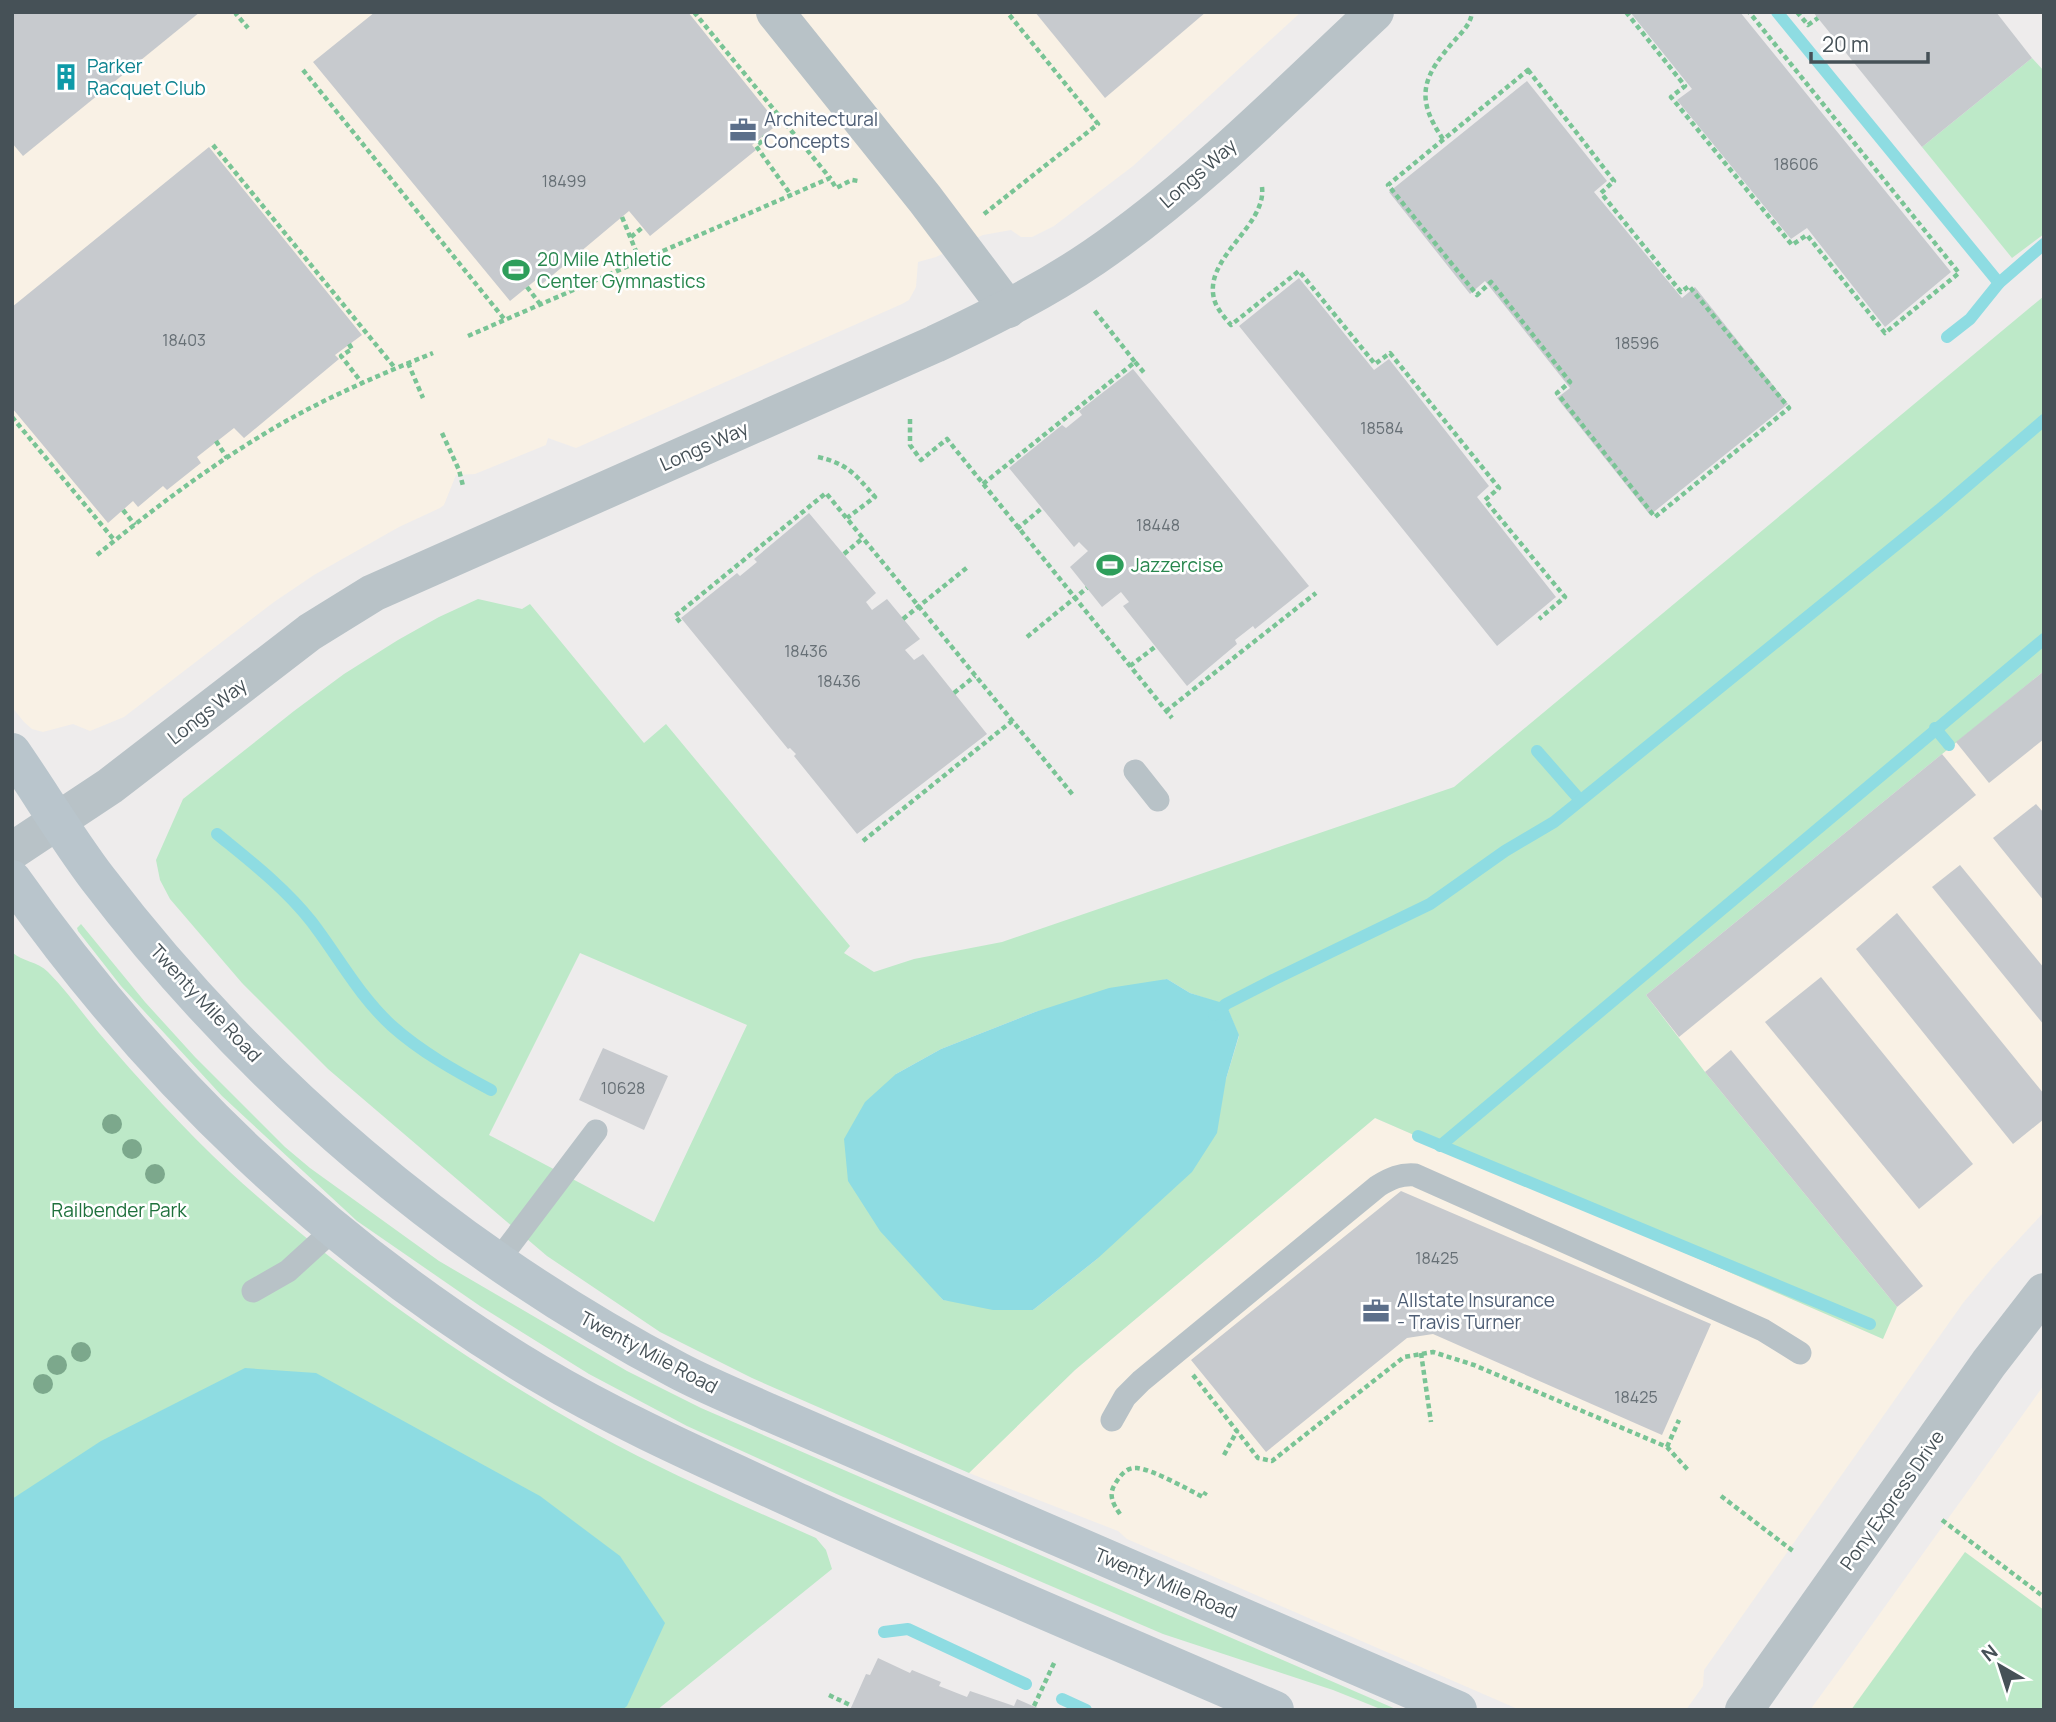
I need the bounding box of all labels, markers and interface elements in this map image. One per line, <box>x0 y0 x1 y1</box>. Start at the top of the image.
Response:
scale bar <box>1811 21 1928 65</box>
text: 20 m <box>1822 30 1869 58</box>
place label: Parker Racquet Club <box>87 53 206 101</box>
building icon: Parker Racquet Club <box>51 62 81 92</box>
place label: Architectural Concepts <box>764 106 878 154</box>
office icon: Architectural Concepts <box>728 115 758 145</box>
street label: Longs Way <box>1154 132 1242 214</box>
house number: 18606 <box>1773 153 1819 175</box>
house number: 18499 <box>542 170 586 192</box>
place label: 20 Mile Athletic Center Gymnastics <box>537 246 706 294</box>
sports icon: 20 Mile Athletic Center Gymnastics <box>501 255 531 285</box>
house number: 18403 <box>162 329 206 351</box>
house number: 18596 <box>1615 332 1659 354</box>
street label: Longs Way <box>656 415 752 477</box>
house number: 18584 <box>1360 417 1404 439</box>
house number: 18448 <box>1136 514 1180 536</box>
sports icon: Jazzercise <box>1095 550 1125 580</box>
place label: Jazzercise <box>1131 552 1223 578</box>
house number: 18436 <box>784 640 828 662</box>
house number: 18436 <box>817 670 861 692</box>
street label: Longs Way <box>162 672 252 750</box>
street label: Twenty Mile Road <box>145 938 267 1068</box>
house number: 10628 <box>601 1077 645 1099</box>
park label: Railbender Park <box>51 1197 187 1223</box>
house number: 18425 <box>1415 1247 1459 1269</box>
place label: Allstate Insurance - Travis Turner <box>1397 1287 1555 1335</box>
office icon: Allstate Insurance - Travis Turner <box>1361 1296 1391 1326</box>
street label: Twenty Mile Road <box>576 1305 722 1399</box>
house number: 18425 <box>1614 1386 1658 1408</box>
street label: Pony Express Drive <box>1834 1425 1950 1575</box>
street label: Twenty Mile Road <box>1091 1541 1241 1625</box>
north arrow <box>1965 1631 2035 1701</box>
text: N <box>1976 1638 2003 1667</box>

